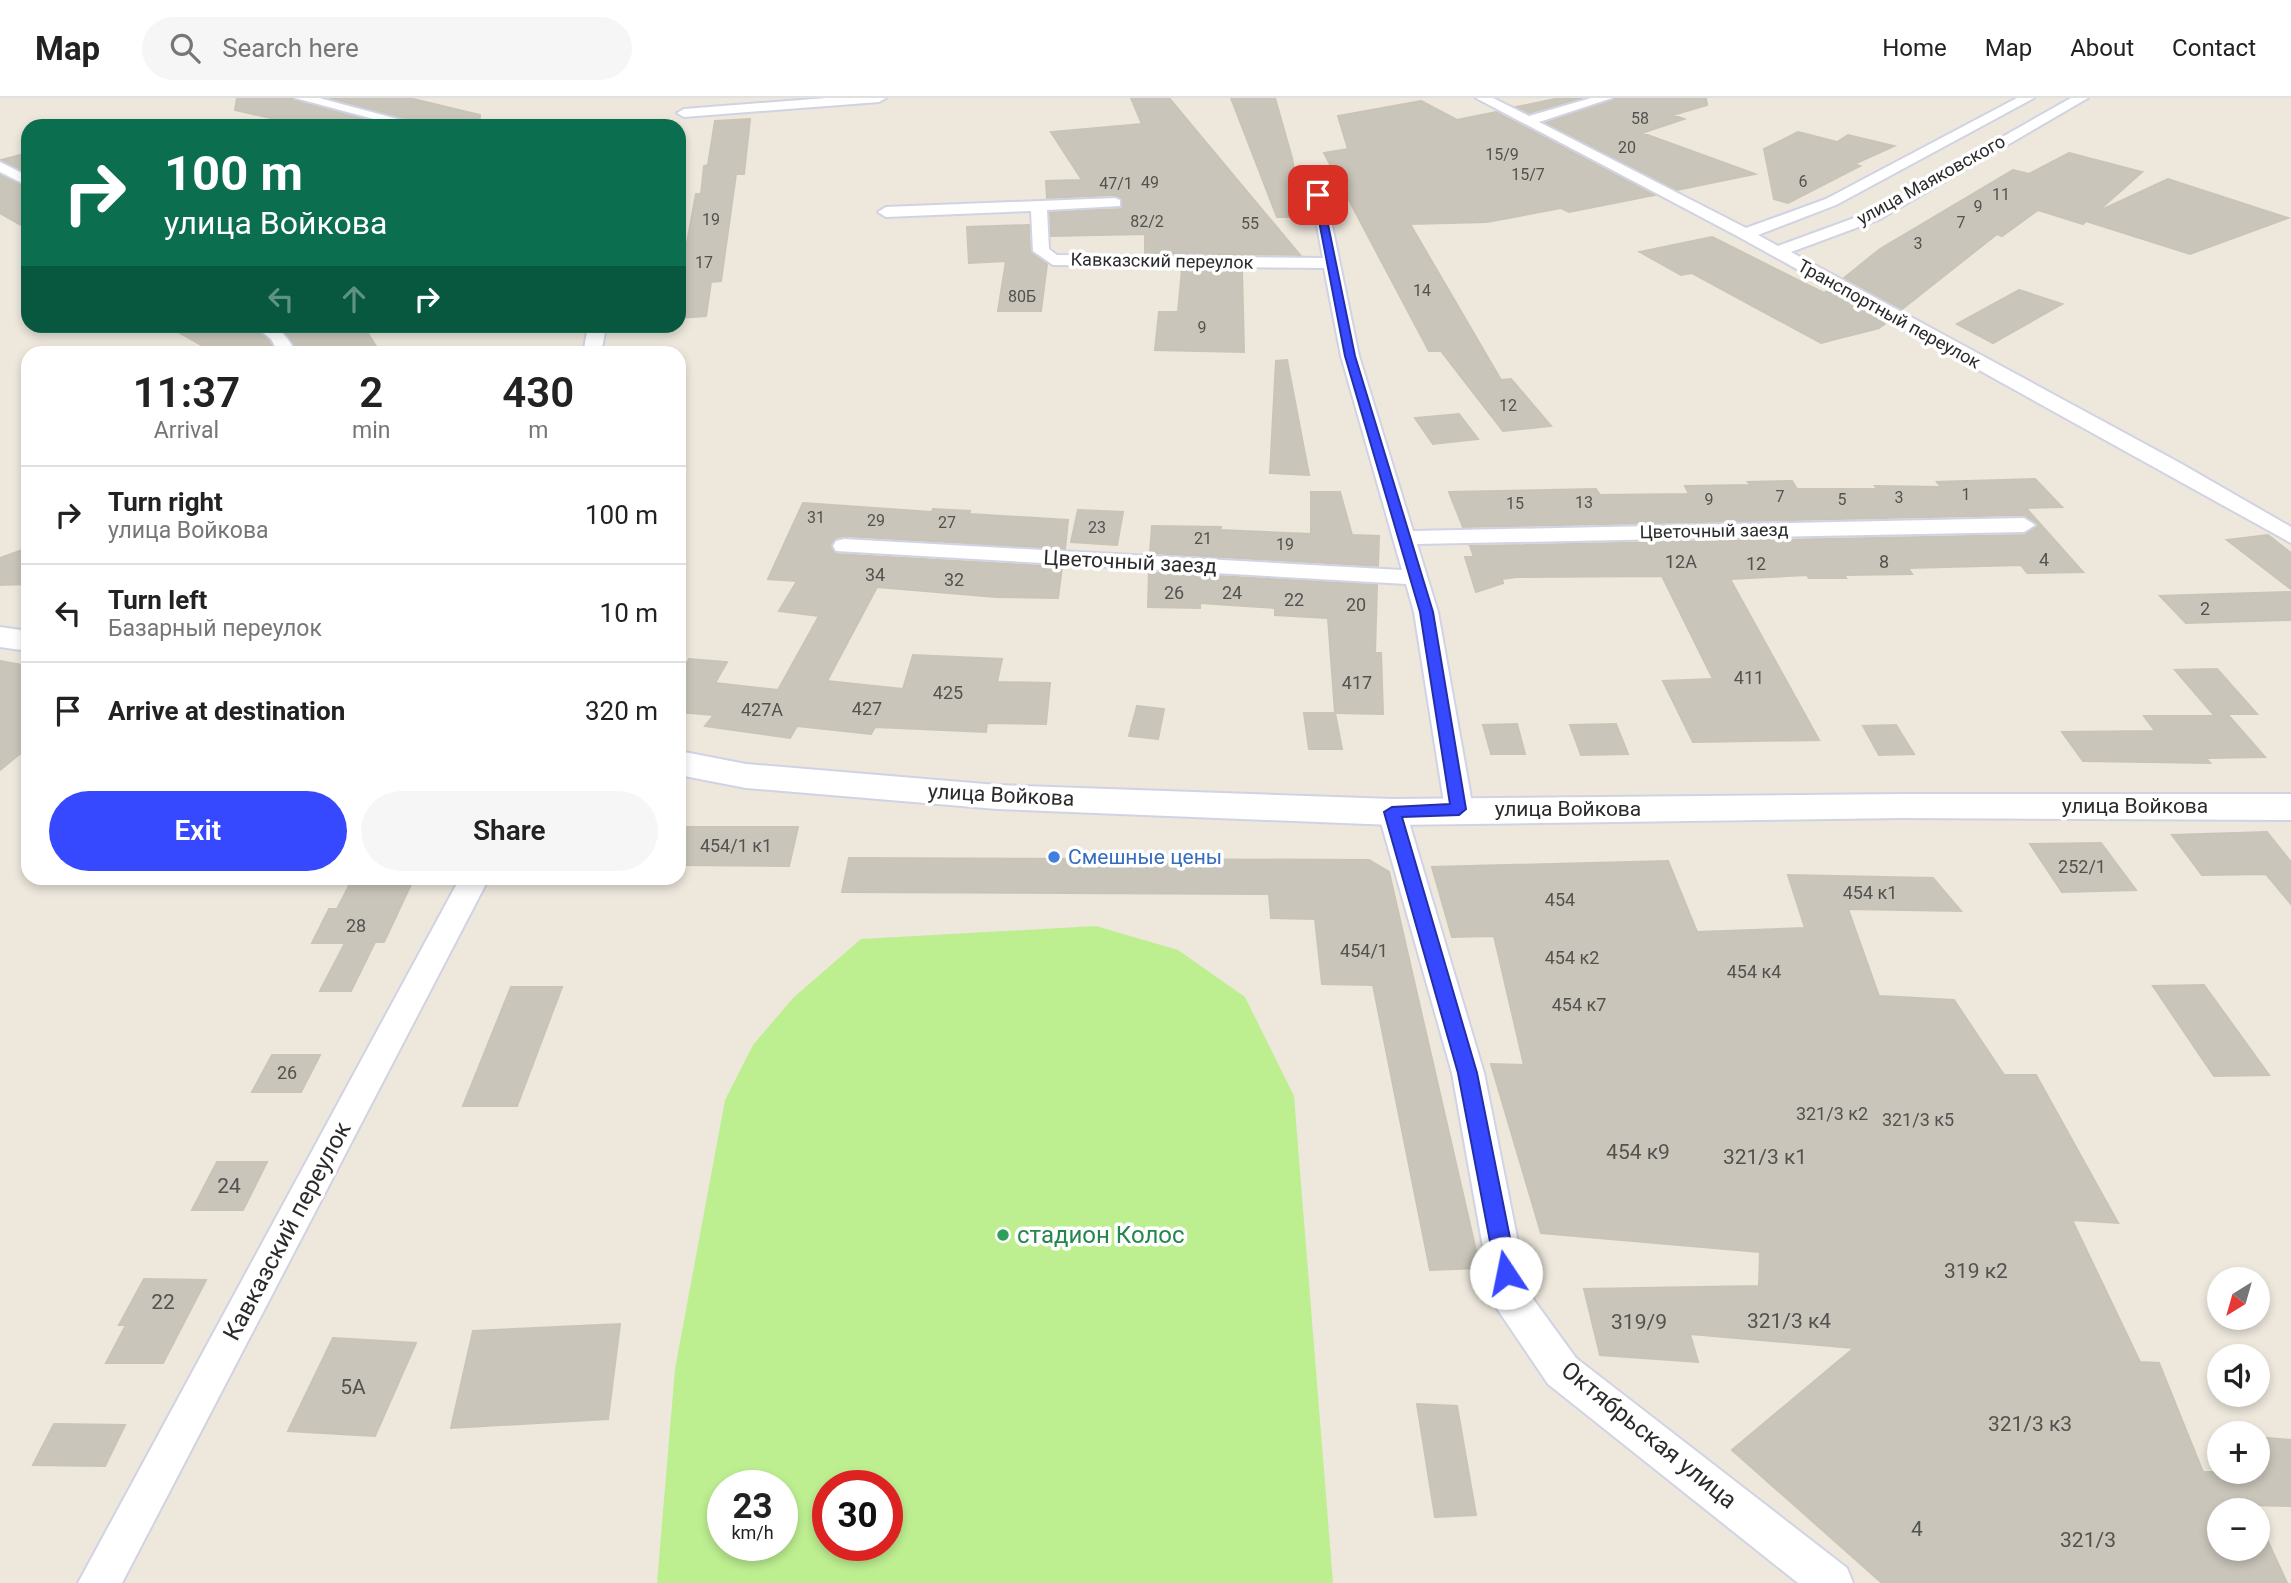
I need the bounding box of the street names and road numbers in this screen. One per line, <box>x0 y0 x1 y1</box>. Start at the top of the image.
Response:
street label: улица Маяковского <box>1853 130 2009 229</box>
street label: Кавказский переулок <box>1070 248 1254 273</box>
street label: Транспортный переулок <box>1794 255 1984 373</box>
street label: Цветочный заезд <box>1639 519 1789 542</box>
street label: Цветочный заезд <box>1043 545 1218 579</box>
street label: улица Войкова <box>927 779 1075 811</box>
street label: улица Войкова <box>2062 794 2208 818</box>
street label: улица Войкова <box>1495 797 1641 821</box>
street label: Кавказский переулок <box>217 1117 357 1345</box>
street label: Октябрьская улица <box>1556 1356 1742 1514</box>

